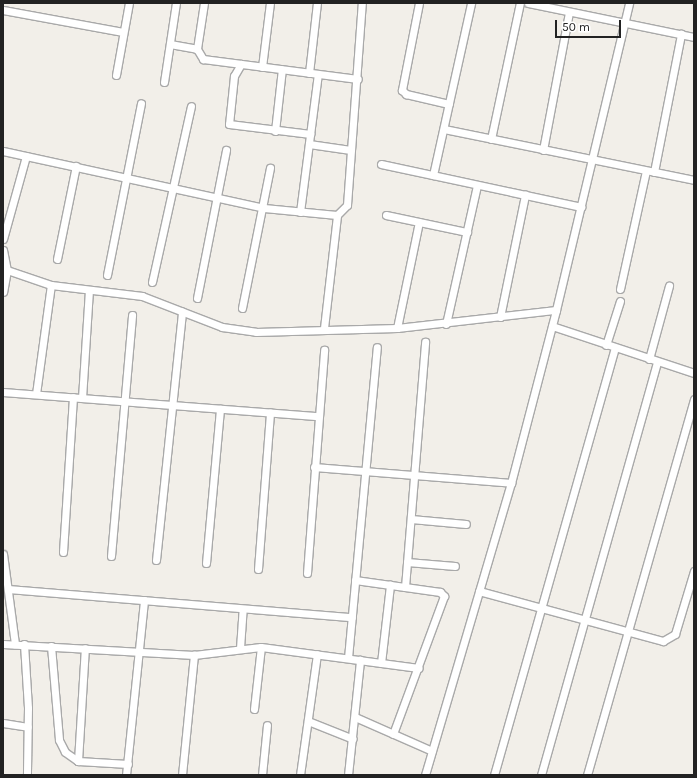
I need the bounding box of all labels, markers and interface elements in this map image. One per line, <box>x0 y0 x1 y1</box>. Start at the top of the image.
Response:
scale bar <box>557 12 623 38</box>
text: 50 m <box>562 20 590 34</box>

